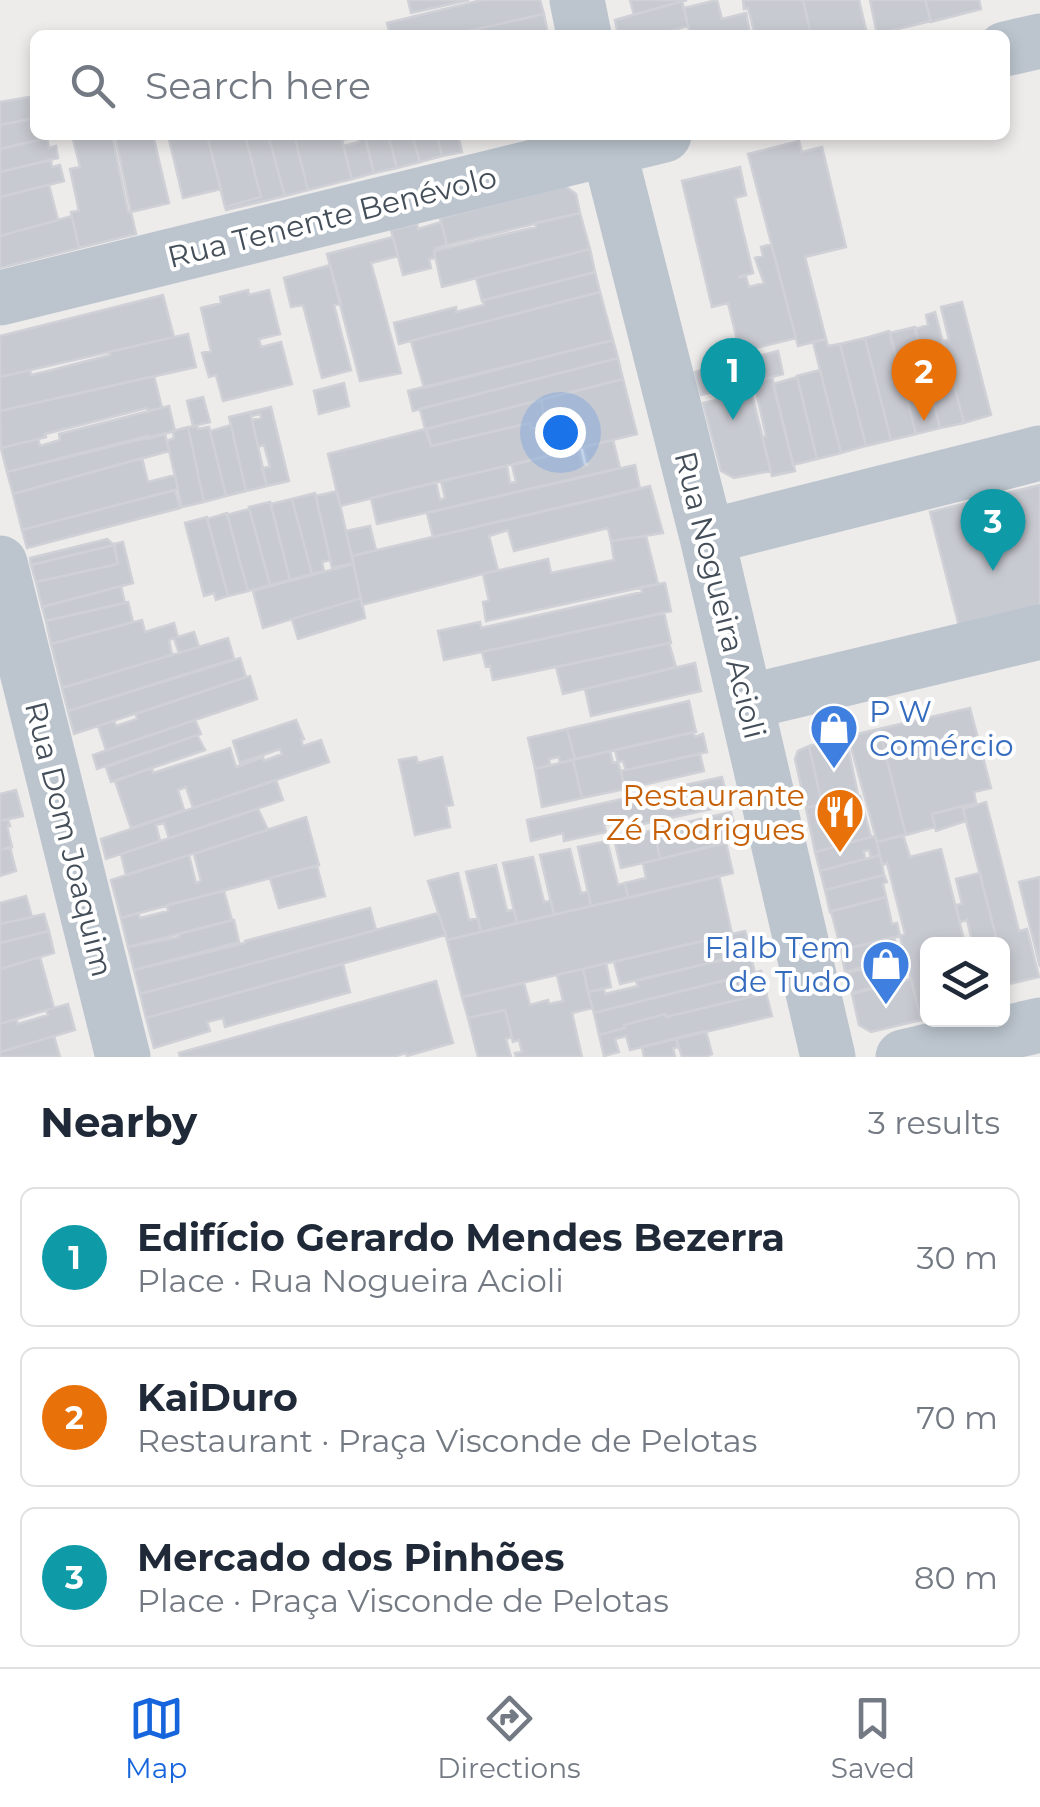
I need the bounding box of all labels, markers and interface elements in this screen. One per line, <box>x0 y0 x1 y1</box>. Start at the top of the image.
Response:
search box <box>30 30 1010 140</box>
icon: search <box>65 58 120 113</box>
text: Search here <box>145 62 371 109</box>
street label: Rua Tenente Benévolo <box>164 158 500 276</box>
pin: 1 <box>700 338 766 420</box>
pin: 2 <box>892 338 956 421</box>
your location <box>535 407 586 458</box>
street label: Rua Nogueira Acioli <box>666 447 774 743</box>
pin: 3 <box>960 488 1026 571</box>
place label: P W Comércio <box>869 693 1014 764</box>
street label: Rua Dom Joaquim <box>17 697 121 981</box>
shop icon: P W Comércio <box>808 702 860 770</box>
place label: Restaurante Zé Rodrigues <box>606 777 805 848</box>
restaurant icon: Restaurante Zé Rodrigues <box>814 786 866 854</box>
place label: Flalb Tem de Tudo <box>704 929 851 1000</box>
map controls <box>920 937 1010 1027</box>
button: layers <box>920 937 1010 1027</box>
shop icon: Flalb Tem de Tudo <box>860 938 912 1006</box>
text: Nearby <box>40 1096 197 1148</box>
text: 3 results <box>868 1103 1000 1142</box>
text: Edifício Gerardo Mendes Bezerra <box>137 1214 785 1261</box>
text: 1 <box>68 1238 81 1277</box>
text: 30 m <box>916 1238 998 1277</box>
text: Place · Rua Nogueira Acioli <box>137 1261 564 1300</box>
text: KaiDuro <box>137 1374 298 1421</box>
text: 2 <box>65 1398 84 1437</box>
text: 70 m <box>916 1398 998 1437</box>
text: Restaurant · Praça Visconde de Pelotas <box>137 1421 757 1460</box>
text: Mercado dos Pinhões <box>137 1534 564 1581</box>
text: 3 <box>65 1558 84 1597</box>
text: 80 m <box>914 1558 998 1597</box>
text: Place · Praça Visconde de Pelotas <box>137 1581 669 1620</box>
tab: Map <box>125 1691 187 1785</box>
tab: Directions <box>437 1691 581 1785</box>
tab: Saved <box>831 1691 915 1785</box>

